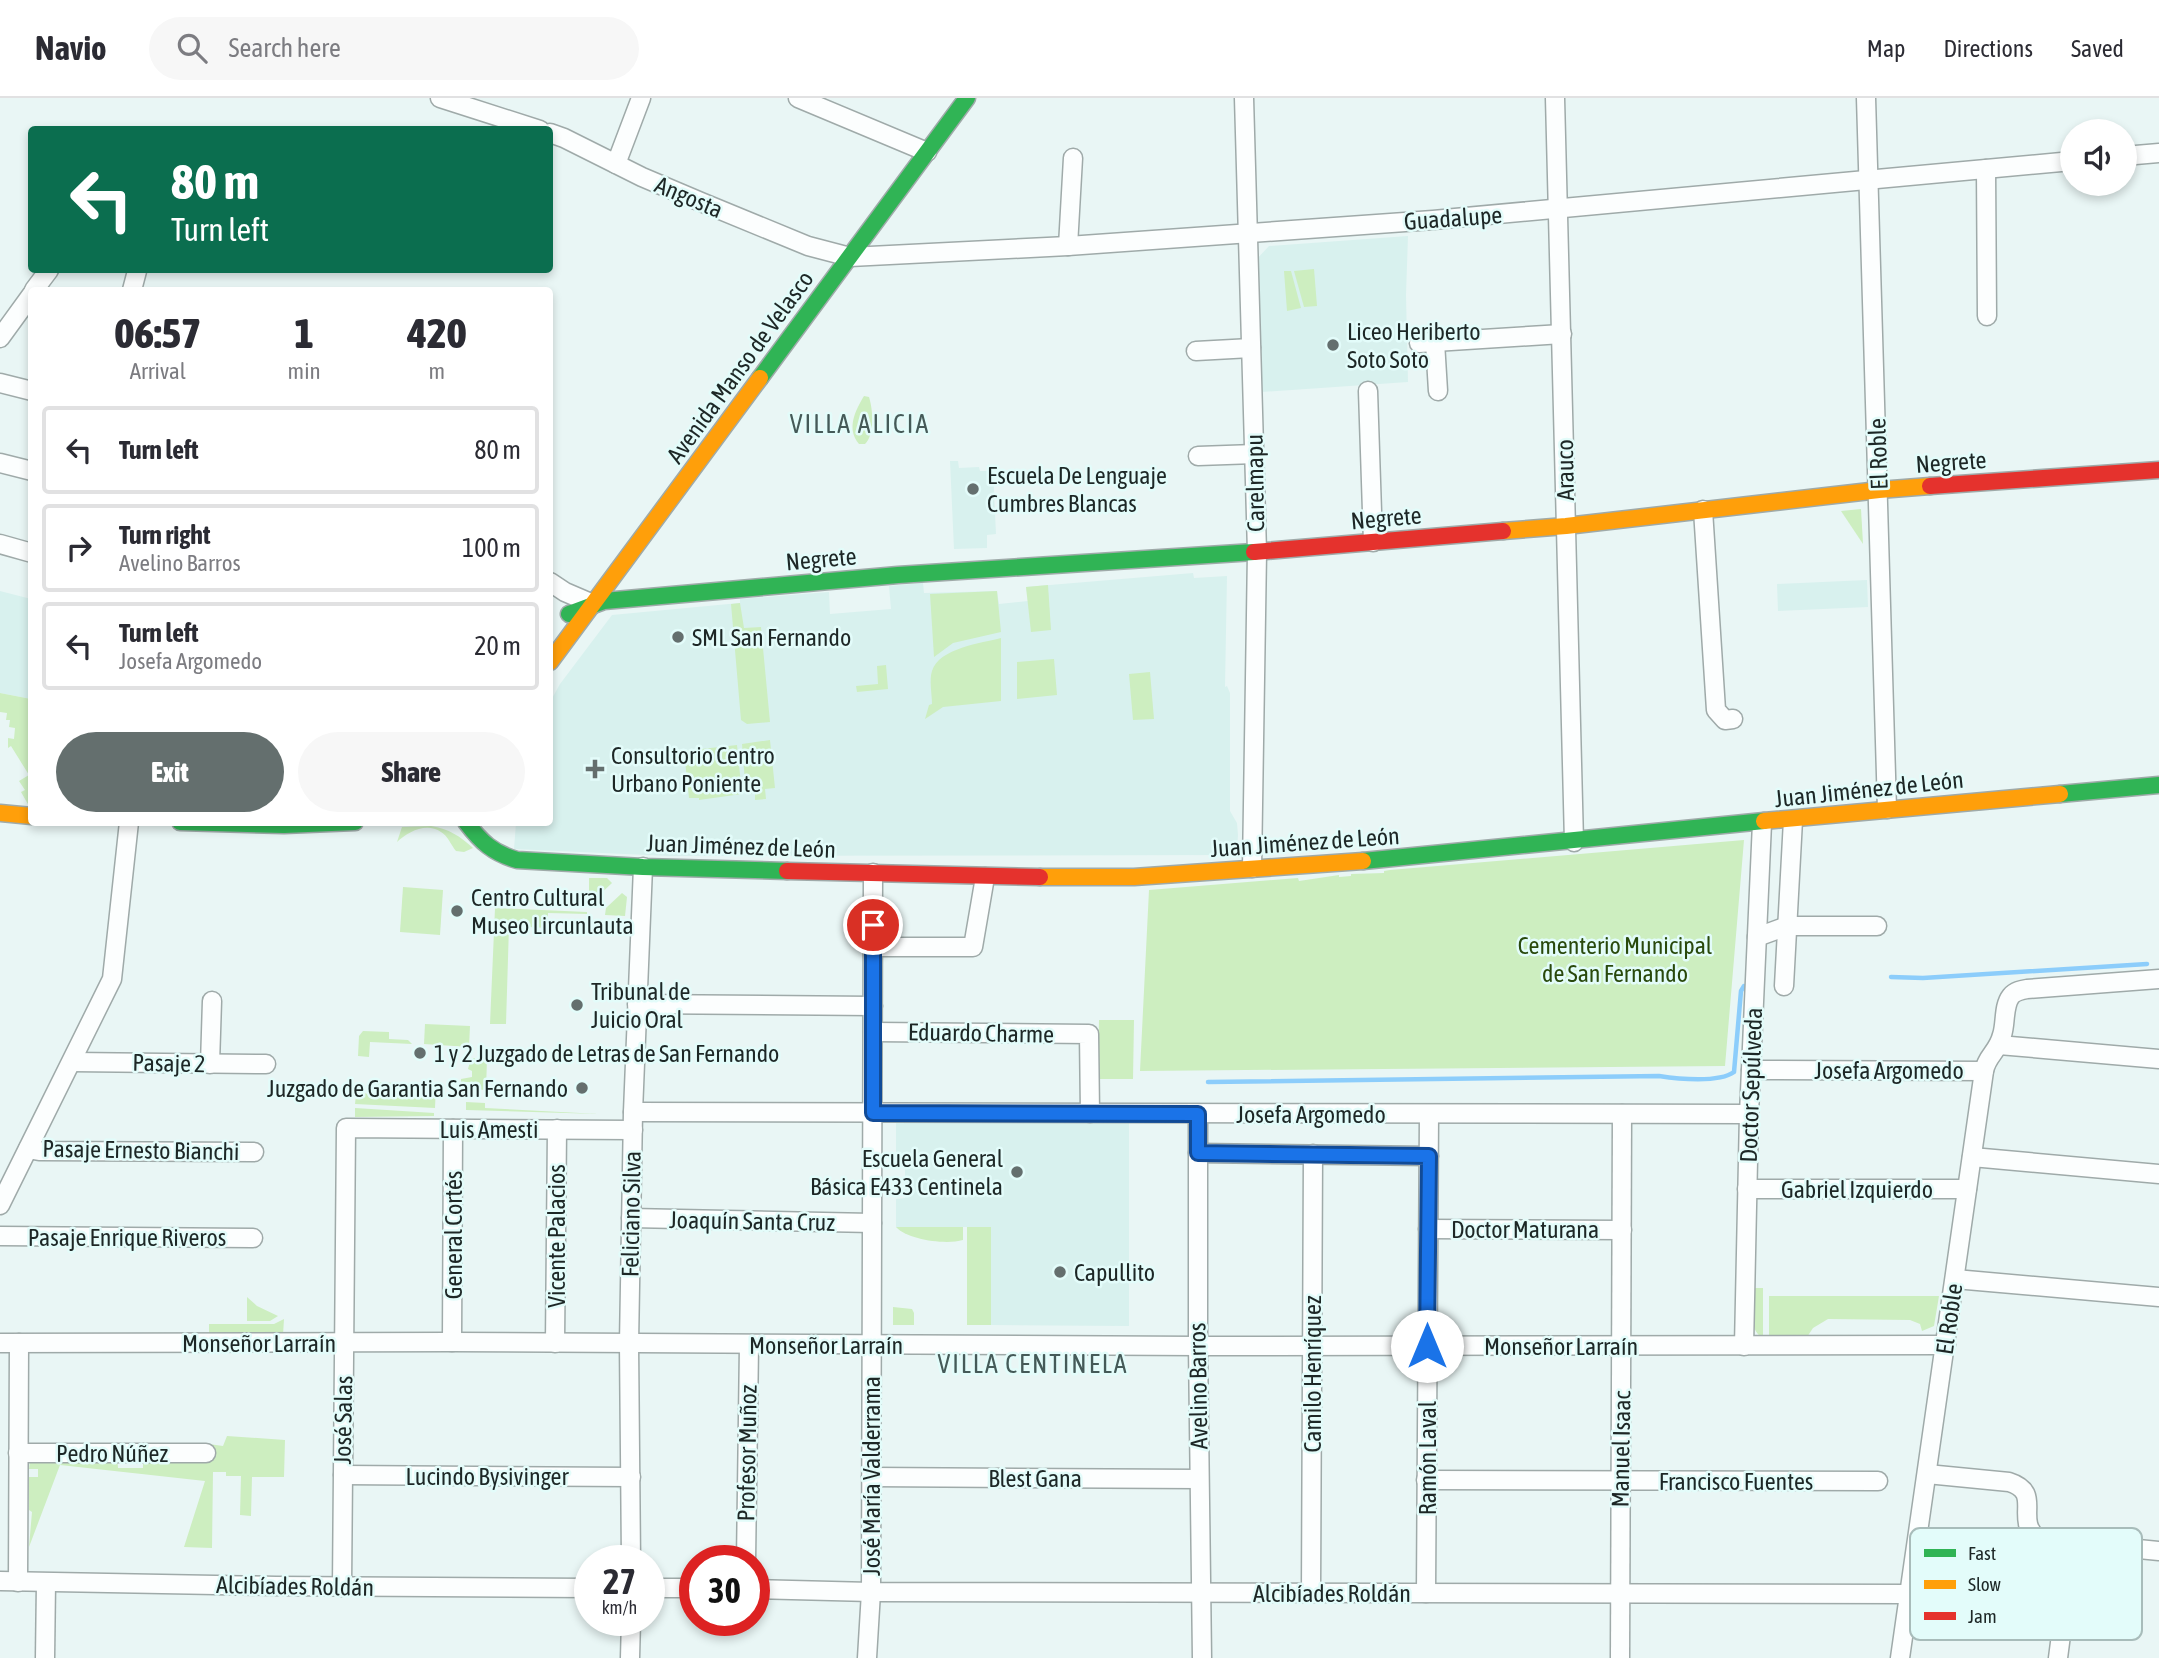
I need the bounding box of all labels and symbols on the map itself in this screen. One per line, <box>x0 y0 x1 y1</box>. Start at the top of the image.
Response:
street label: Angosta <box>651 171 727 223</box>
street label: Guadalupe <box>1403 201 1503 235</box>
street label: Avenida Manso de Velasco <box>661 266 819 468</box>
place label: Liceo Heriberto Soto Soto <box>1347 318 1481 373</box>
marker: Liceo Heriberto Soto Soto <box>1325 337 1341 353</box>
district label: VILLA ALICIA <box>790 409 930 439</box>
street label: El Roble <box>1863 418 1893 490</box>
street label: Carelmapu <box>1241 434 1269 532</box>
street label: Arauco <box>1551 439 1579 501</box>
street label: Negrete <box>1915 446 1987 478</box>
place label: Escuela De Lenguaje Cumbres Blancas <box>987 462 1167 517</box>
marker: Escuela De Lenguaje Cumbres Blancas <box>965 481 981 497</box>
street label: Negrete <box>1349 501 1423 535</box>
street label: Negrete <box>784 542 858 576</box>
place label: SML San Fernando <box>692 624 851 651</box>
marker: SML San Fernando <box>670 629 686 645</box>
place label: Consultorio Centro Urbano Poniente <box>611 742 775 797</box>
marker: Consultorio Centro Urbano Poniente <box>585 759 605 779</box>
street label: Juan Jiménez de León <box>1773 766 1965 812</box>
street label: Juan Jiménez de León <box>1209 822 1401 862</box>
street label: Juan Jiménez de León <box>646 829 836 863</box>
place label: Centro Cultural Museo Lircunlauta <box>471 884 634 939</box>
pin <box>843 895 903 955</box>
marker: Centro Cultural Museo Lircunlauta <box>449 903 465 919</box>
park label: Cementerio Municipal de San Fernando <box>1518 932 1713 987</box>
place label: Tribunal de Juicio Oral <box>591 978 690 1033</box>
marker: Tribunal de Juicio Oral <box>569 997 585 1013</box>
street label: Doctor Sepúlveda <box>1735 1007 1767 1163</box>
street label: Eduardo Charme <box>908 1018 1054 1048</box>
place label: 1 y 2 Juzgado de Letras de San Fernando <box>434 1040 779 1067</box>
marker: 1 y 2 Juzgado de Letras de San Fernando <box>412 1045 428 1061</box>
street label: Pasaje 2 <box>132 1049 206 1077</box>
street label: Josefa Argomedo <box>1814 1057 1964 1084</box>
place label: Juzgado de Garantia San Fernando <box>267 1075 568 1102</box>
marker: Juzgado de Garantia San Fernando <box>574 1080 590 1096</box>
street label: Josefa Argomedo <box>1236 1101 1386 1128</box>
street label: Luis Amesti <box>440 1116 539 1143</box>
street label: Pasaje Ernesto Bianchi <box>42 1135 240 1165</box>
place label: Escuela General Básica E433 Centinela <box>810 1145 1004 1200</box>
street label: Feliciano Silva <box>616 1151 646 1277</box>
street label: Vicente Palacios <box>543 1164 570 1308</box>
marker: Escuela General Básica E433 Centinela <box>1009 1164 1025 1180</box>
street label: General Cortés <box>440 1171 467 1299</box>
street label: Gabriel Izquierdo <box>1781 1176 1933 1203</box>
street label: Joaquín Santa Cruz <box>669 1206 836 1236</box>
street label: Doctor Maturana <box>1451 1216 1599 1243</box>
street label: Pasaje Enrique Riveros <box>28 1224 226 1251</box>
place label: Capullito <box>1074 1259 1155 1286</box>
marker: Capullito <box>1052 1264 1068 1280</box>
street label: El Roble <box>1931 1282 1967 1356</box>
street label: Camilo Henríquez <box>1299 1295 1326 1453</box>
position arrow <box>1390 1309 1464 1383</box>
street label: Avelino Barros <box>1183 1322 1213 1450</box>
street label: Monseñor Larraín <box>182 1330 336 1357</box>
street label: Monseñor Larraín <box>749 1332 903 1359</box>
street label: Monseñor Larraín <box>1484 1333 1638 1360</box>
district label: VILLA CENTINELA <box>937 1349 1129 1379</box>
street label: José Salas <box>329 1375 357 1465</box>
street label: José María Valderrama <box>858 1376 885 1576</box>
street label: Profesor Muñoz <box>732 1384 762 1522</box>
street label: Manuel Isaac <box>1606 1390 1636 1508</box>
street label: Ramón Laval <box>1414 1400 1441 1515</box>
street label: Pedro Núñez <box>56 1440 168 1467</box>
street label: Lucindo Bysivinger <box>406 1463 569 1490</box>
street label: Blest Gana <box>988 1465 1082 1492</box>
street label: Francisco Fuentes <box>1659 1468 1813 1495</box>
legend <box>1910 1528 2142 1640</box>
text: Fast <box>1968 1542 1996 1564</box>
speed limit sign: 30 <box>679 1545 770 1636</box>
street label: Alcibíades Roldán <box>216 1571 374 1601</box>
text: Slow <box>1968 1573 2002 1595</box>
street label: Alcibíades Roldán <box>1253 1580 1411 1607</box>
text: Jam <box>1968 1605 1997 1627</box>

